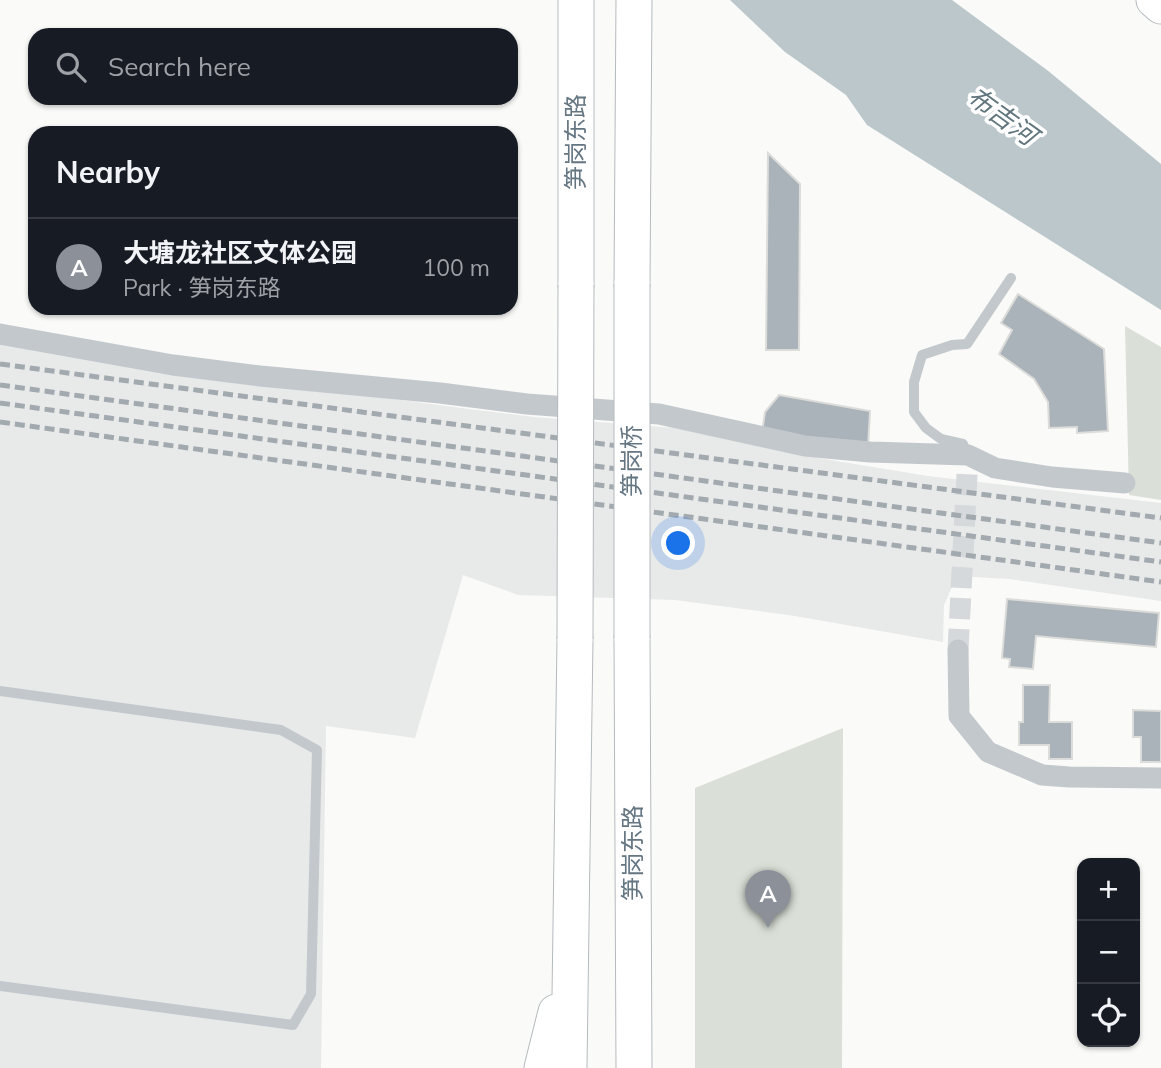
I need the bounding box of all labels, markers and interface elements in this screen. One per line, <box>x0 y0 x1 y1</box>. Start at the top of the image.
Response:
search box <box>28 28 518 105</box>
icon: search <box>52 48 90 86</box>
text: Search here <box>108 50 251 83</box>
water label: 布吉河 <box>961 79 1048 155</box>
street label: 笋岗东路 <box>560 94 590 190</box>
text: Nearby <box>56 153 160 191</box>
text: 大塘龙社区文体公园 <box>123 236 357 269</box>
text: A <box>70 253 88 282</box>
text: 100 m <box>422 253 490 282</box>
text: Park · 笋岗东路 <box>123 273 281 302</box>
street label: 笋岗桥 <box>616 425 646 497</box>
your location <box>661 526 695 560</box>
street label: 笋岗东路 <box>617 805 647 901</box>
map controls <box>1077 858 1140 1047</box>
button: + <box>1077 858 1140 921</box>
pin: A <box>745 870 791 928</box>
button: − <box>1077 921 1140 984</box>
button: locate <box>1077 984 1140 1047</box>

